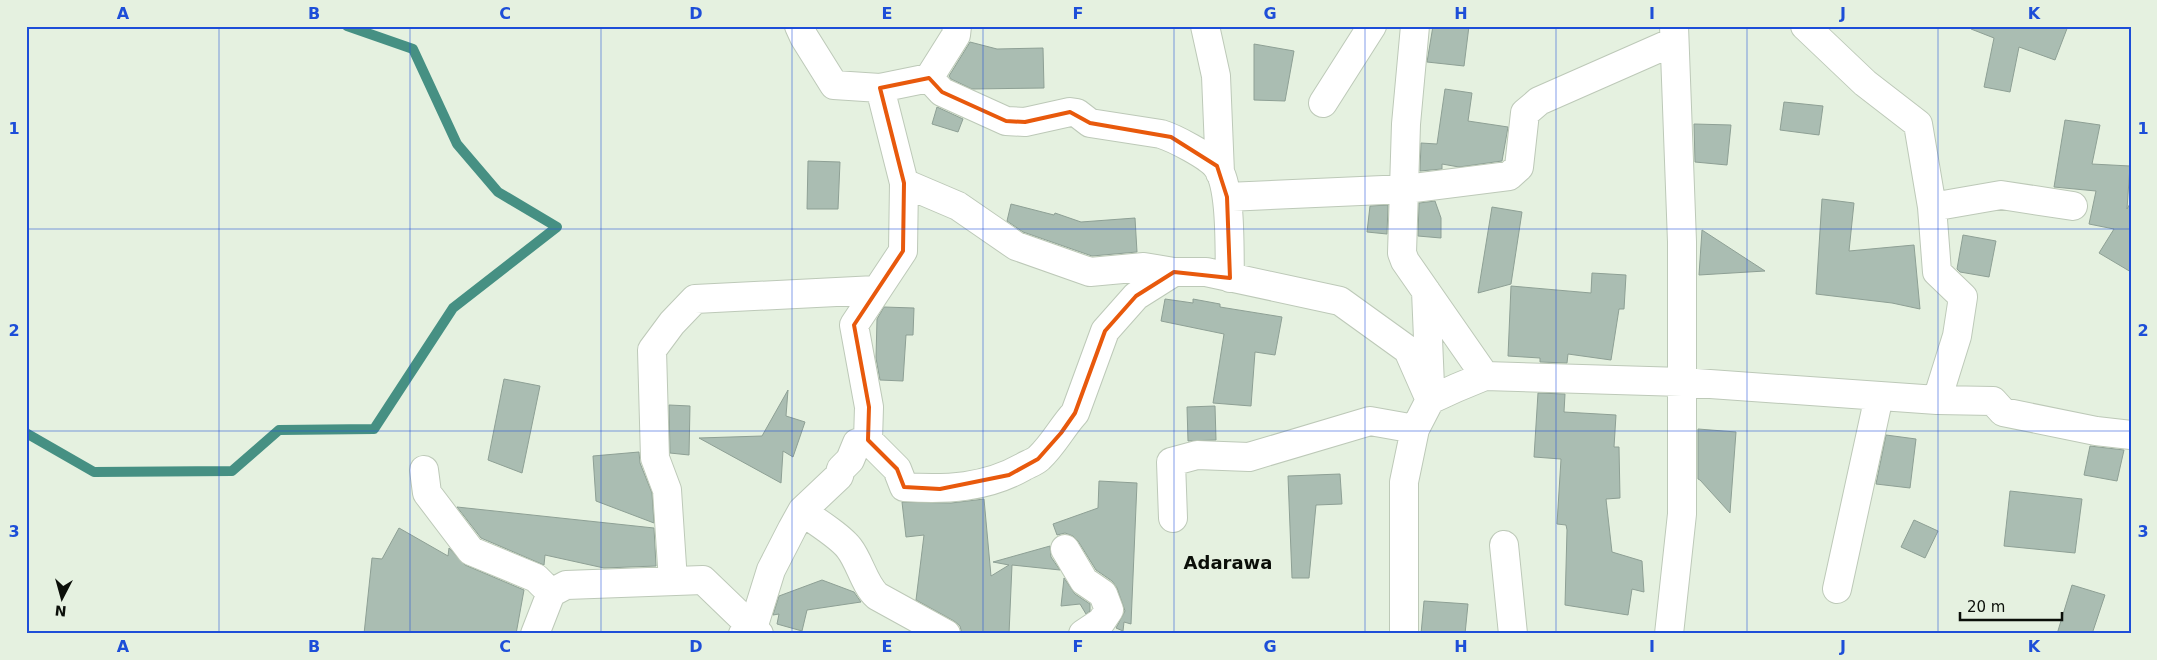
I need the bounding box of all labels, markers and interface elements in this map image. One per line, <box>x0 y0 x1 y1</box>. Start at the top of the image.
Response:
text: A <box>117 4 130 23</box>
text: B <box>308 4 320 23</box>
text: C <box>499 4 511 23</box>
text: D <box>689 4 703 23</box>
text: E <box>882 4 892 23</box>
text: F <box>1073 4 1083 23</box>
text: G <box>1263 4 1277 23</box>
text: H <box>1454 4 1468 23</box>
text: I <box>1649 4 1655 23</box>
text: J <box>1839 4 1846 23</box>
text: K <box>2028 4 2041 23</box>
text: 1 <box>8 119 20 138</box>
text: 1 <box>2137 119 2149 138</box>
text: 2 <box>8 321 20 340</box>
text: 2 <box>2137 321 2149 340</box>
text: 3 <box>8 522 20 541</box>
text: 3 <box>2137 522 2149 541</box>
district label: Adarawa <box>1184 552 1272 573</box>
north arrow <box>38 572 88 622</box>
scale bar <box>1960 590 2062 622</box>
text: 20 m <box>1967 598 2005 616</box>
text: N <box>54 602 67 619</box>
text: A <box>117 637 130 656</box>
text: B <box>308 637 320 656</box>
text: C <box>499 637 511 656</box>
text: D <box>689 637 703 656</box>
text: E <box>882 637 892 656</box>
text: F <box>1073 637 1083 656</box>
text: G <box>1263 637 1277 656</box>
text: H <box>1454 637 1468 656</box>
text: I <box>1649 637 1655 656</box>
text: J <box>1839 637 1846 656</box>
text: K <box>2028 637 2041 656</box>

